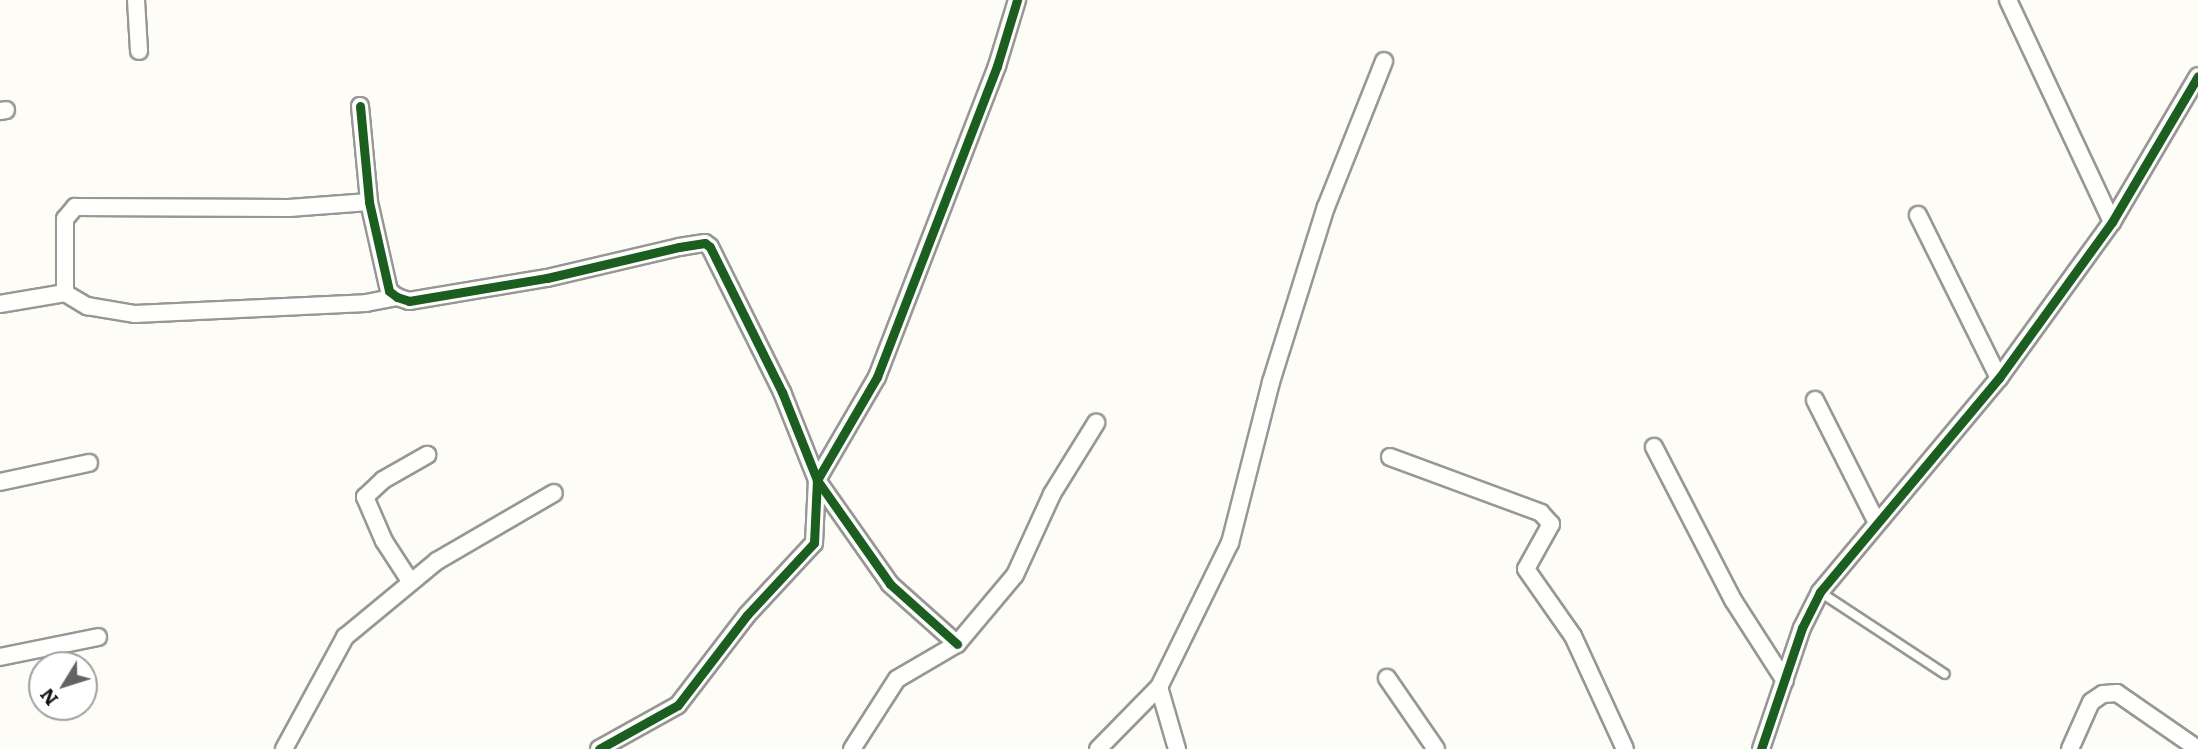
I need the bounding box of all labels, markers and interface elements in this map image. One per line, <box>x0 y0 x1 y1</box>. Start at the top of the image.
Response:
north arrow <box>28 651 98 721</box>
text: N <box>32 683 64 713</box>

